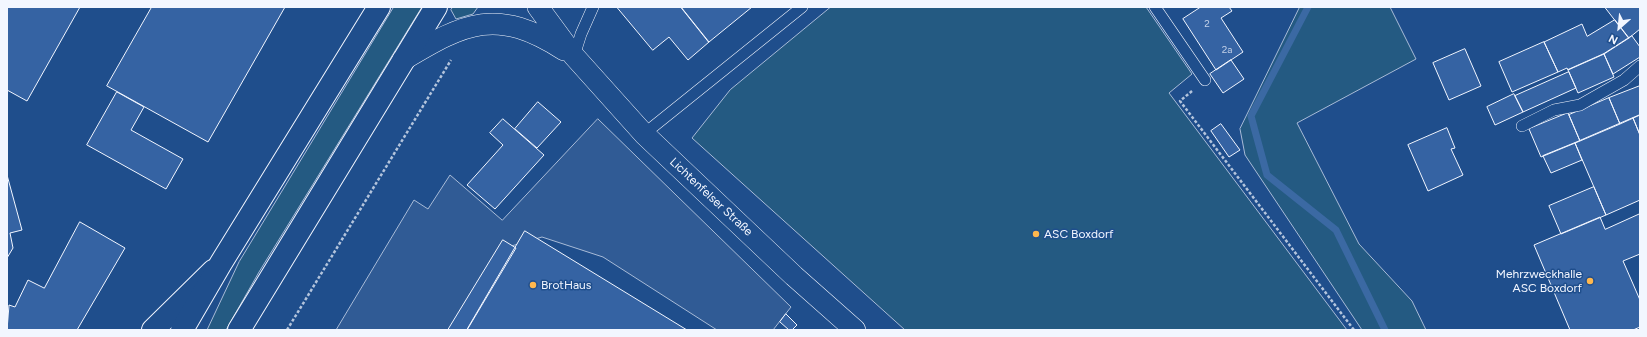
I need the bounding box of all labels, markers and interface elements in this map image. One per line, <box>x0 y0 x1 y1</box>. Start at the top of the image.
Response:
north arrow <box>1599 8 1639 48</box>
house number: 2 <box>1204 18 1210 30</box>
text: N <box>1607 31 1620 47</box>
house number: 2a <box>1222 44 1232 56</box>
street label: Lichtenfelser Straße <box>667 155 755 239</box>
place label: ASC Boxdorf <box>1044 227 1113 241</box>
marker: ASC Boxdorf <box>1031 229 1041 239</box>
place label: Mehrzweckhalle ASC Boxdorf <box>1496 267 1582 295</box>
marker: Mehrzweckhalle ASC Boxdorf <box>1585 276 1595 286</box>
place label: BrotHaus <box>541 278 591 292</box>
marker: BrotHaus <box>528 280 538 290</box>

